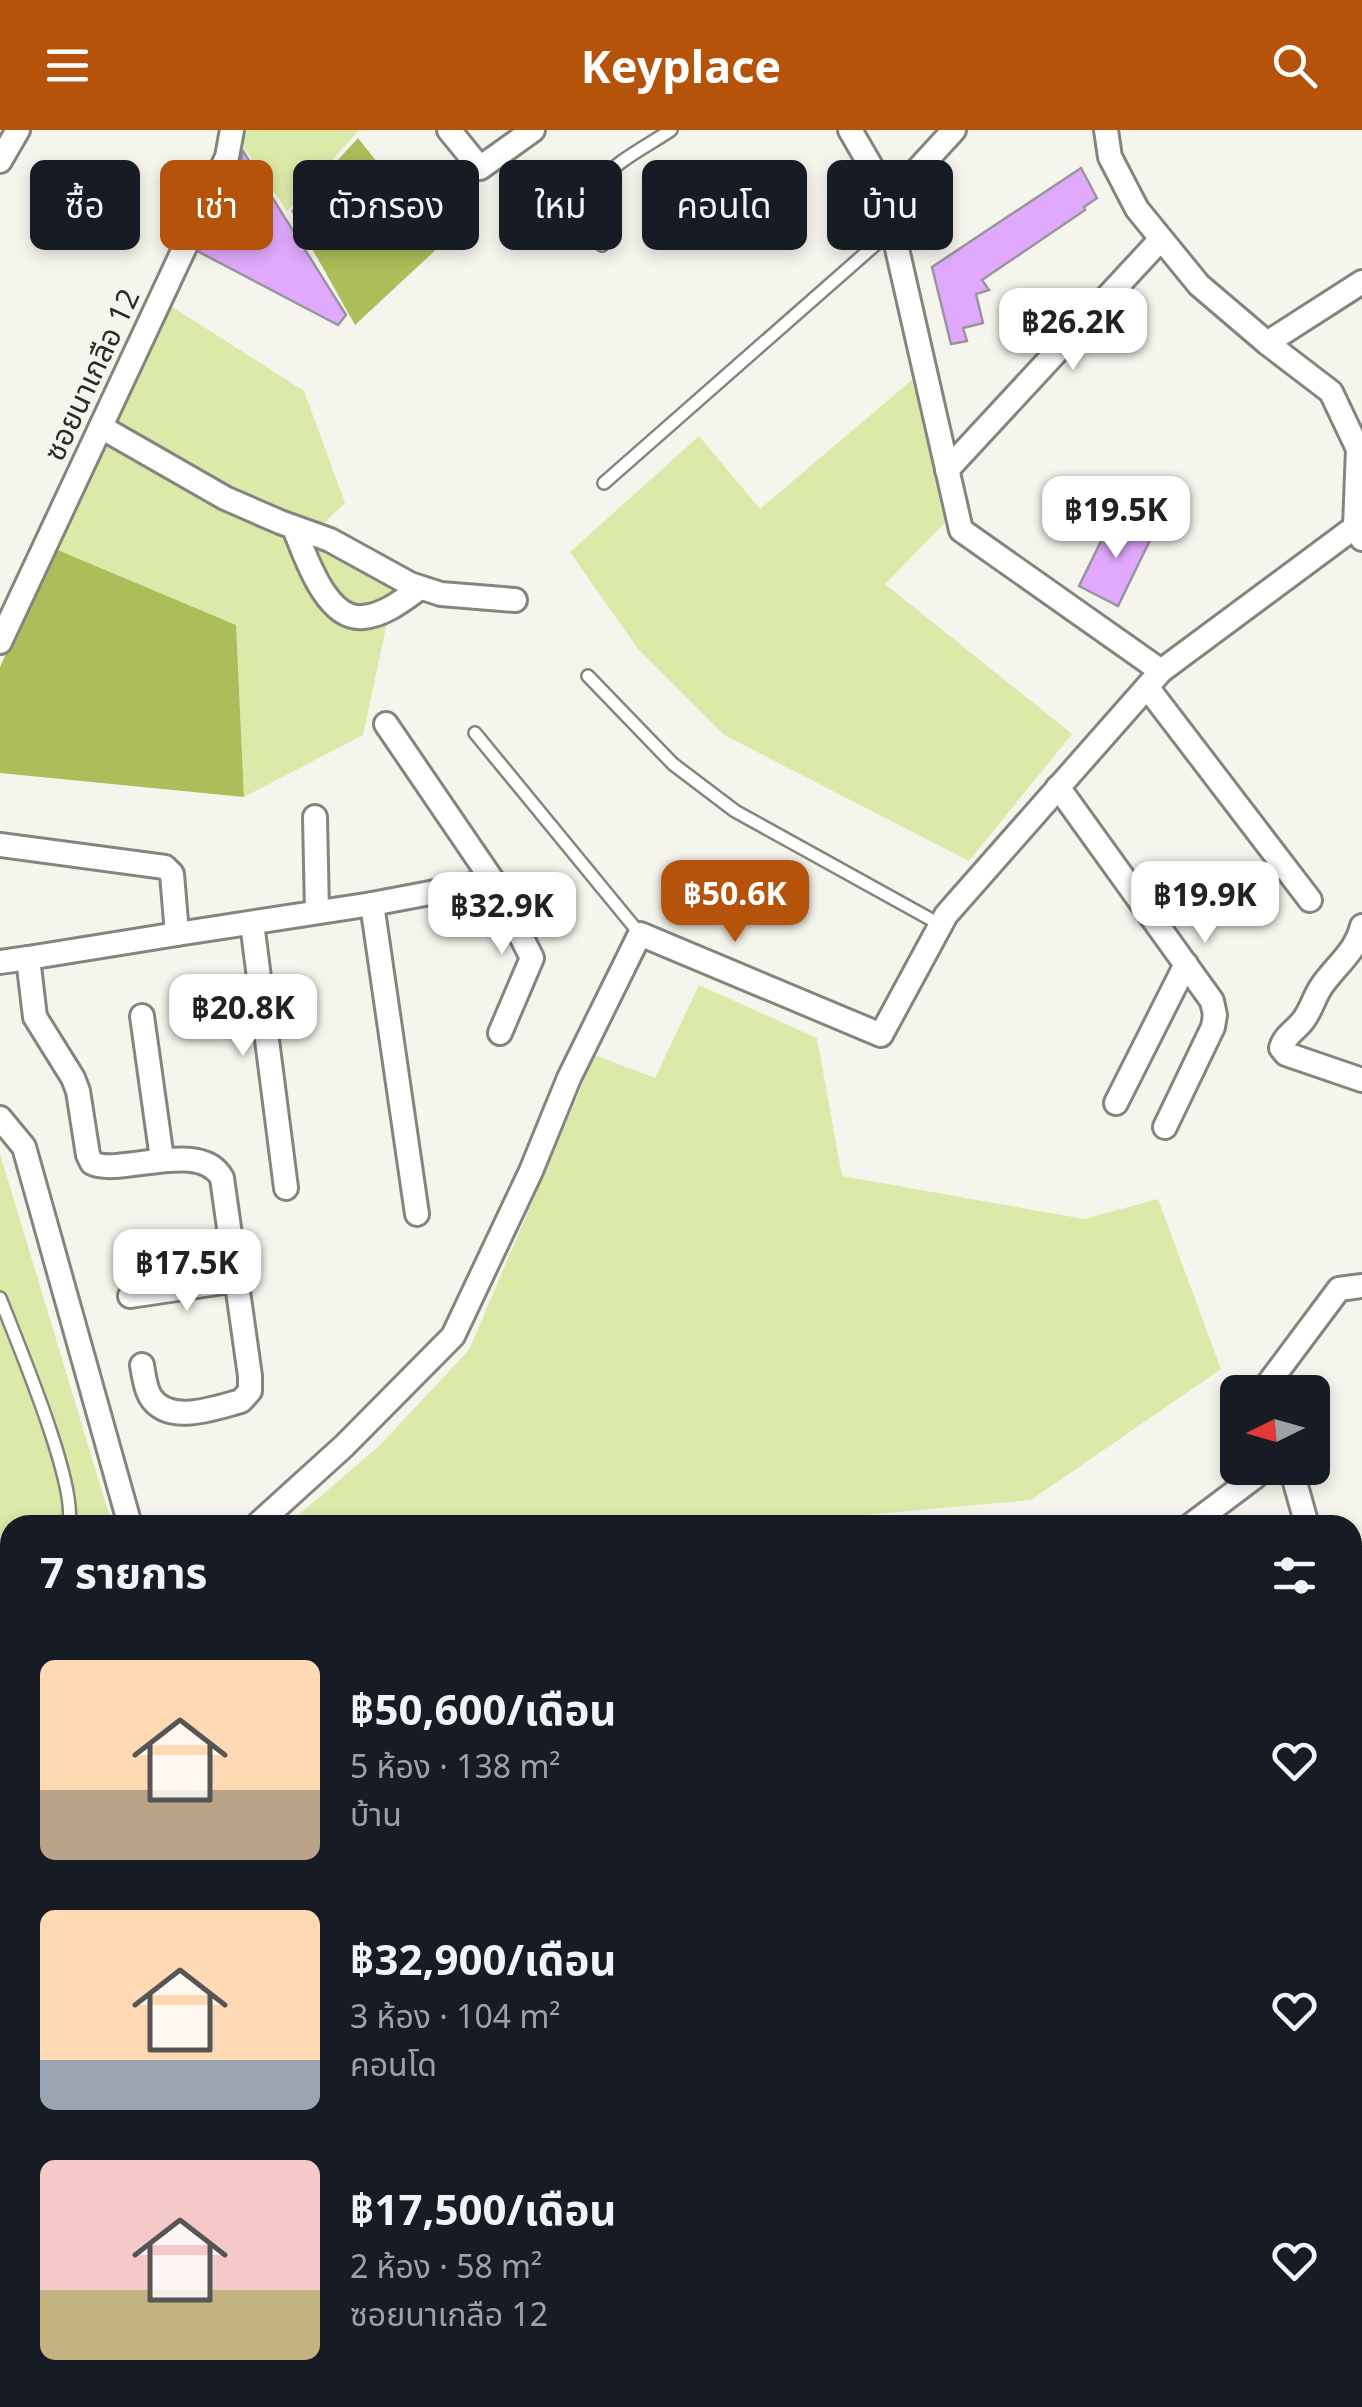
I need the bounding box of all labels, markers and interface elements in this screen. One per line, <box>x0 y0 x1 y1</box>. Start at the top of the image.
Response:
text: Keyplace <box>581 35 781 96</box>
icon: menu <box>40 38 95 93</box>
icon: search <box>1267 38 1322 93</box>
chip: ซื้อ <box>30 160 140 250</box>
chip: เช่า <box>160 160 273 250</box>
chip: ตัวกรอง <box>293 160 479 250</box>
chip: ใหม่ <box>499 160 622 250</box>
chip: คอนโด <box>642 160 807 250</box>
chip: บ้าน <box>827 160 953 250</box>
street label: ซอยนาเกลือ 12 <box>33 282 148 467</box>
pin: ฿26.2K <box>992 288 1154 373</box>
text: ฿26.2K <box>1021 299 1125 342</box>
pin: ฿19.5K <box>1035 476 1197 561</box>
text: ฿19.5K <box>1064 487 1168 530</box>
pin: ฿50.6K <box>654 860 816 945</box>
pin: ฿19.9K <box>1124 861 1286 946</box>
text: ฿50.6K <box>683 871 787 914</box>
pin: ฿32.9K <box>421 872 583 957</box>
text: ฿19.9K <box>1153 872 1257 915</box>
text: ฿32.9K <box>450 883 554 926</box>
pin: ฿20.8K <box>162 974 324 1059</box>
text: ฿20.8K <box>191 985 295 1028</box>
pin: ฿17.5K <box>106 1229 268 1314</box>
text: ฿17.5K <box>135 1240 239 1283</box>
north arrow <box>1220 1375 1330 1485</box>
map controls <box>1220 1375 1330 1485</box>
text: 7 รายการ <box>40 1543 207 1600</box>
icon: filters <box>1267 1548 1322 1603</box>
text: ฿50,600/เดือน <box>350 1680 617 1737</box>
icon: home <box>120 1700 240 1820</box>
icon: heart <box>1267 1733 1322 1788</box>
text: 5 ห้อง · 138 m² <box>350 1744 561 1787</box>
text: บ้าน <box>350 1792 402 1835</box>
text: ฿32,900/เดือน <box>350 1930 617 1987</box>
icon: home <box>120 1950 240 2070</box>
icon: heart <box>1267 1983 1322 2038</box>
text: 3 ห้อง · 104 m² <box>350 1994 561 2037</box>
text: คอนโด <box>350 2042 437 2085</box>
text: ฿17,500/เดือน <box>350 2180 617 2237</box>
icon: home <box>120 2200 240 2320</box>
icon: heart <box>1267 2233 1322 2288</box>
text: 2 ห้อง · 58 m² <box>350 2244 542 2287</box>
text: ซอยนาเกลือ 12 <box>350 2292 548 2335</box>

